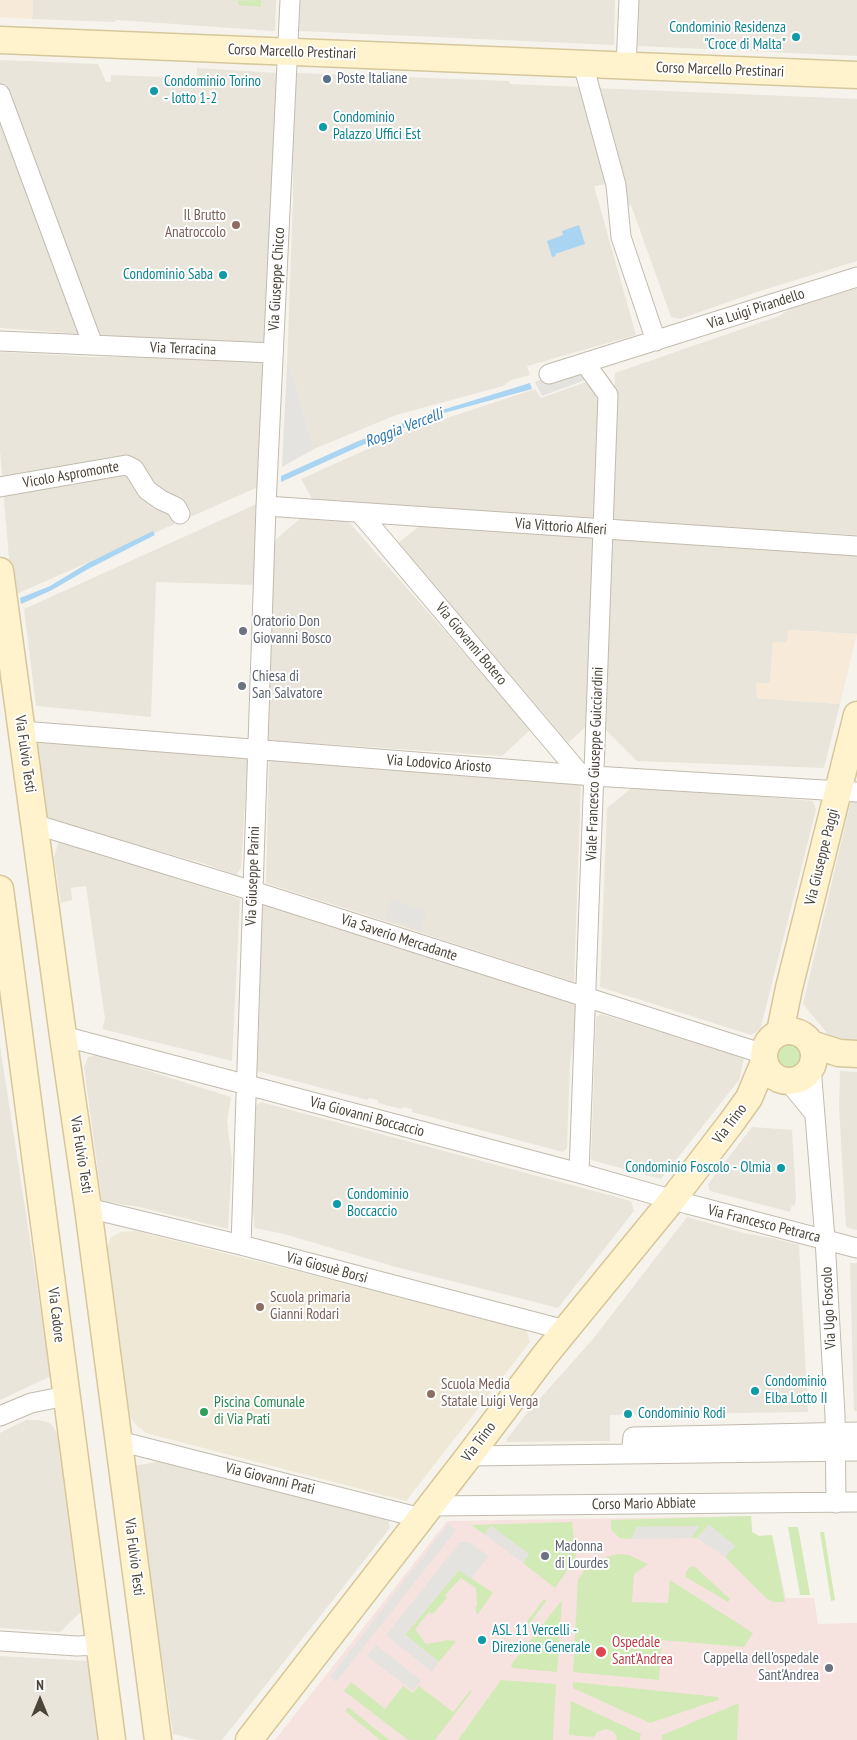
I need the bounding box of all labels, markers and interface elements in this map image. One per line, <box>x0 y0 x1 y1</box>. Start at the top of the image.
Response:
place label: Condominio Residenza "Croce di Malta" <box>669 19 786 54</box>
marker: Condominio Residenza "Croce di Malta" <box>790 31 802 43</box>
street label: Corso Marcello Prestinari <box>228 41 356 63</box>
street label: Corso Marcello Prestinari <box>656 59 784 81</box>
place label: Poste Italiane <box>337 70 407 88</box>
place label: Condominio Torino - lotto 1-2 <box>164 73 261 108</box>
marker: Poste Italiane <box>321 73 333 85</box>
marker: Condominio Torino - lotto 1-2 <box>148 85 160 97</box>
place label: Condominio Palazzo Uffici Est <box>333 109 421 144</box>
marker: Condominio Palazzo Uffici Est <box>317 121 329 133</box>
place label: Il Brutto Anatroccolo <box>165 207 226 242</box>
marker: Il Brutto Anatroccolo <box>230 219 242 231</box>
street label: Via Giuseppe Chicco <box>265 227 289 331</box>
place label: Condominio Saba <box>123 266 213 284</box>
marker: Condominio Saba <box>217 269 229 281</box>
street label: Via Luigi Pirandello <box>705 285 807 333</box>
street label: Via Terracina <box>150 339 216 359</box>
water label: Roggia Vercelli <box>362 404 446 452</box>
street label: Vicolo Aspromonte <box>22 458 120 492</box>
street label: Via Vittorio Alfieri <box>515 515 607 539</box>
street label: Via Giovanni Botero <box>431 599 511 689</box>
place label: Oratorio Don Giovanni Bosco <box>253 613 332 648</box>
marker: Oratorio Don Giovanni Bosco <box>237 625 249 637</box>
street label: Viale Francesco Giuseppe Guicciardini <box>583 667 607 861</box>
place label: Chiesa di San Salvatore <box>252 668 323 703</box>
marker: Chiesa di San Salvatore <box>236 680 248 692</box>
street label: Via Fulvio Testi <box>11 714 39 794</box>
street label: Via Lodovico Ariosto <box>386 751 492 777</box>
street label: Via Giuseppe Paggi <box>801 807 843 907</box>
street label: Via Giuseppe Parini <box>242 826 264 926</box>
street label: Via Saverio Mercadante <box>339 911 459 965</box>
street label: Via Giovanni Boccaccio <box>308 1093 426 1141</box>
street label: Via Trino <box>709 1101 751 1147</box>
street label: Via Fulvio Testi <box>66 1115 96 1195</box>
place label: Condominio Foscolo - Olmia <box>625 1159 771 1177</box>
marker: Condominio Foscolo - Olmia <box>775 1162 787 1174</box>
place label: Condominio Boccaccio <box>347 1186 409 1221</box>
marker: Condominio Boccaccio <box>331 1198 343 1210</box>
street label: Via Francesco Petrarca <box>706 1201 822 1247</box>
street label: Via Giosuè Borsi <box>284 1249 370 1287</box>
street label: Via Ugo Foscolo <box>818 1266 840 1350</box>
street label: Via Cadore <box>44 1286 68 1344</box>
place label: Scuola primaria Gianni Rodari <box>270 1289 350 1324</box>
marker: Scuola primaria Gianni Rodari <box>254 1301 266 1313</box>
place label: Condominio Elba Lotto II <box>765 1373 827 1408</box>
place label: Scuola Media Statale Luigi Verga <box>441 1376 538 1411</box>
marker: Condominio Elba Lotto II <box>749 1385 761 1397</box>
marker: Scuola Media Statale Luigi Verga <box>425 1388 437 1400</box>
place label: Piscina Comunale di Via Prati <box>214 1394 305 1429</box>
place label: Condominio Rodi <box>638 1405 726 1423</box>
marker: Piscina Comunale di Via Prati <box>198 1406 210 1418</box>
marker: Condominio Rodi <box>622 1408 634 1420</box>
street label: Via Trino <box>458 1419 500 1465</box>
street label: Via Giovanni Prati <box>223 1459 317 1499</box>
street label: Corso Mario Abbiate <box>592 1494 696 1514</box>
street label: Via Fulvio Testi <box>120 1517 148 1597</box>
place label: Madonna di Lourdes <box>555 1538 608 1573</box>
marker: Madonna di Lourdes <box>539 1550 551 1562</box>
place label: ASL 11 Vercelli - Direzione Generale <box>492 1622 591 1657</box>
marker: ASL 11 Vercelli - Direzione Generale <box>476 1634 488 1646</box>
place label: Ospedale Sant'Andrea <box>612 1634 673 1669</box>
marker: Ospedale Sant'Andrea <box>594 1645 608 1659</box>
place label: Cappella dell'ospedale Sant'Andrea <box>703 1650 819 1685</box>
marker: Cappella dell'ospedale Sant'Andrea <box>823 1662 835 1674</box>
north arrow <box>15 1675 65 1725</box>
text: N <box>36 1676 44 1694</box>

